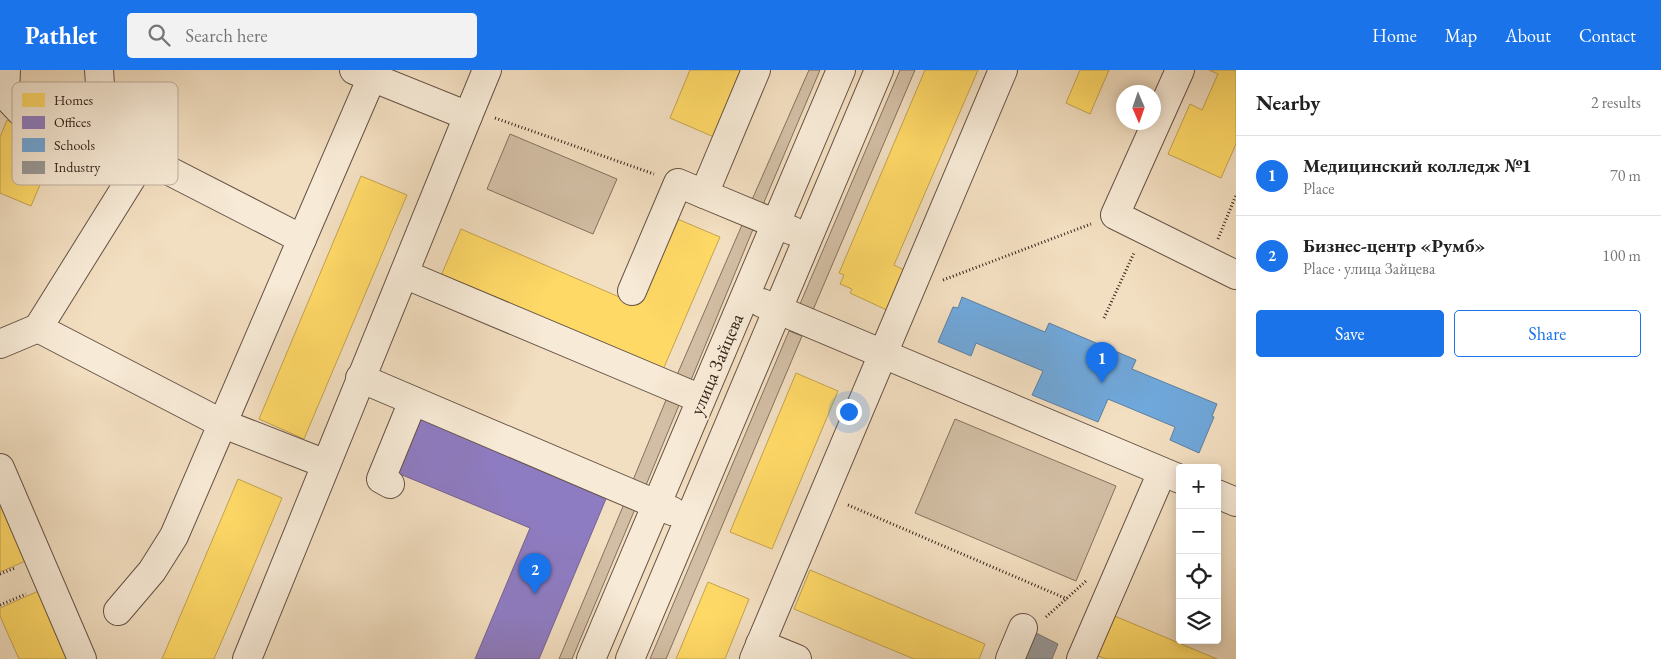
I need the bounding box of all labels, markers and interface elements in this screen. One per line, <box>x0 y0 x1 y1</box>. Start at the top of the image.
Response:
search box <box>127 13 477 58</box>
text: Pathlet <box>25 20 97 51</box>
icon: search <box>145 21 173 49</box>
text: Search here <box>185 23 268 48</box>
text: Home <box>1372 24 1417 47</box>
text: Map <box>1445 24 1477 47</box>
text: About <box>1505 24 1551 47</box>
text: Contact <box>1579 24 1636 47</box>
legend <box>12 82 178 185</box>
north arrow <box>1116 85 1161 130</box>
text: Nearby <box>1256 89 1320 116</box>
text: Homes <box>54 91 94 109</box>
text: 2 results <box>1591 92 1641 113</box>
text: Offices <box>54 113 91 131</box>
text: Schools <box>54 136 95 154</box>
text: Медицинский колледж №1 <box>1303 153 1532 178</box>
text: Industry <box>54 158 101 176</box>
text: 1 <box>1268 165 1276 186</box>
text: 70 m <box>1610 165 1641 186</box>
text: Place <box>1303 178 1335 199</box>
text: Бизнес-центр «Румб» <box>1303 233 1485 258</box>
text: 2 <box>1268 245 1276 266</box>
text: 100 m <box>1602 245 1641 266</box>
text: Place · улица Зайцева <box>1303 258 1435 279</box>
street label: улица Зайцева <box>684 309 749 419</box>
button: Save <box>1256 310 1444 357</box>
button: Share <box>1454 310 1641 357</box>
pin: 1 <box>1086 342 1118 383</box>
your location <box>836 399 862 425</box>
map controls <box>1176 464 1221 644</box>
button: + <box>1176 464 1221 509</box>
button: − <box>1176 509 1221 554</box>
pin: 2 <box>519 553 551 594</box>
button: locate <box>1176 554 1221 599</box>
button: layers <box>1176 599 1221 644</box>

